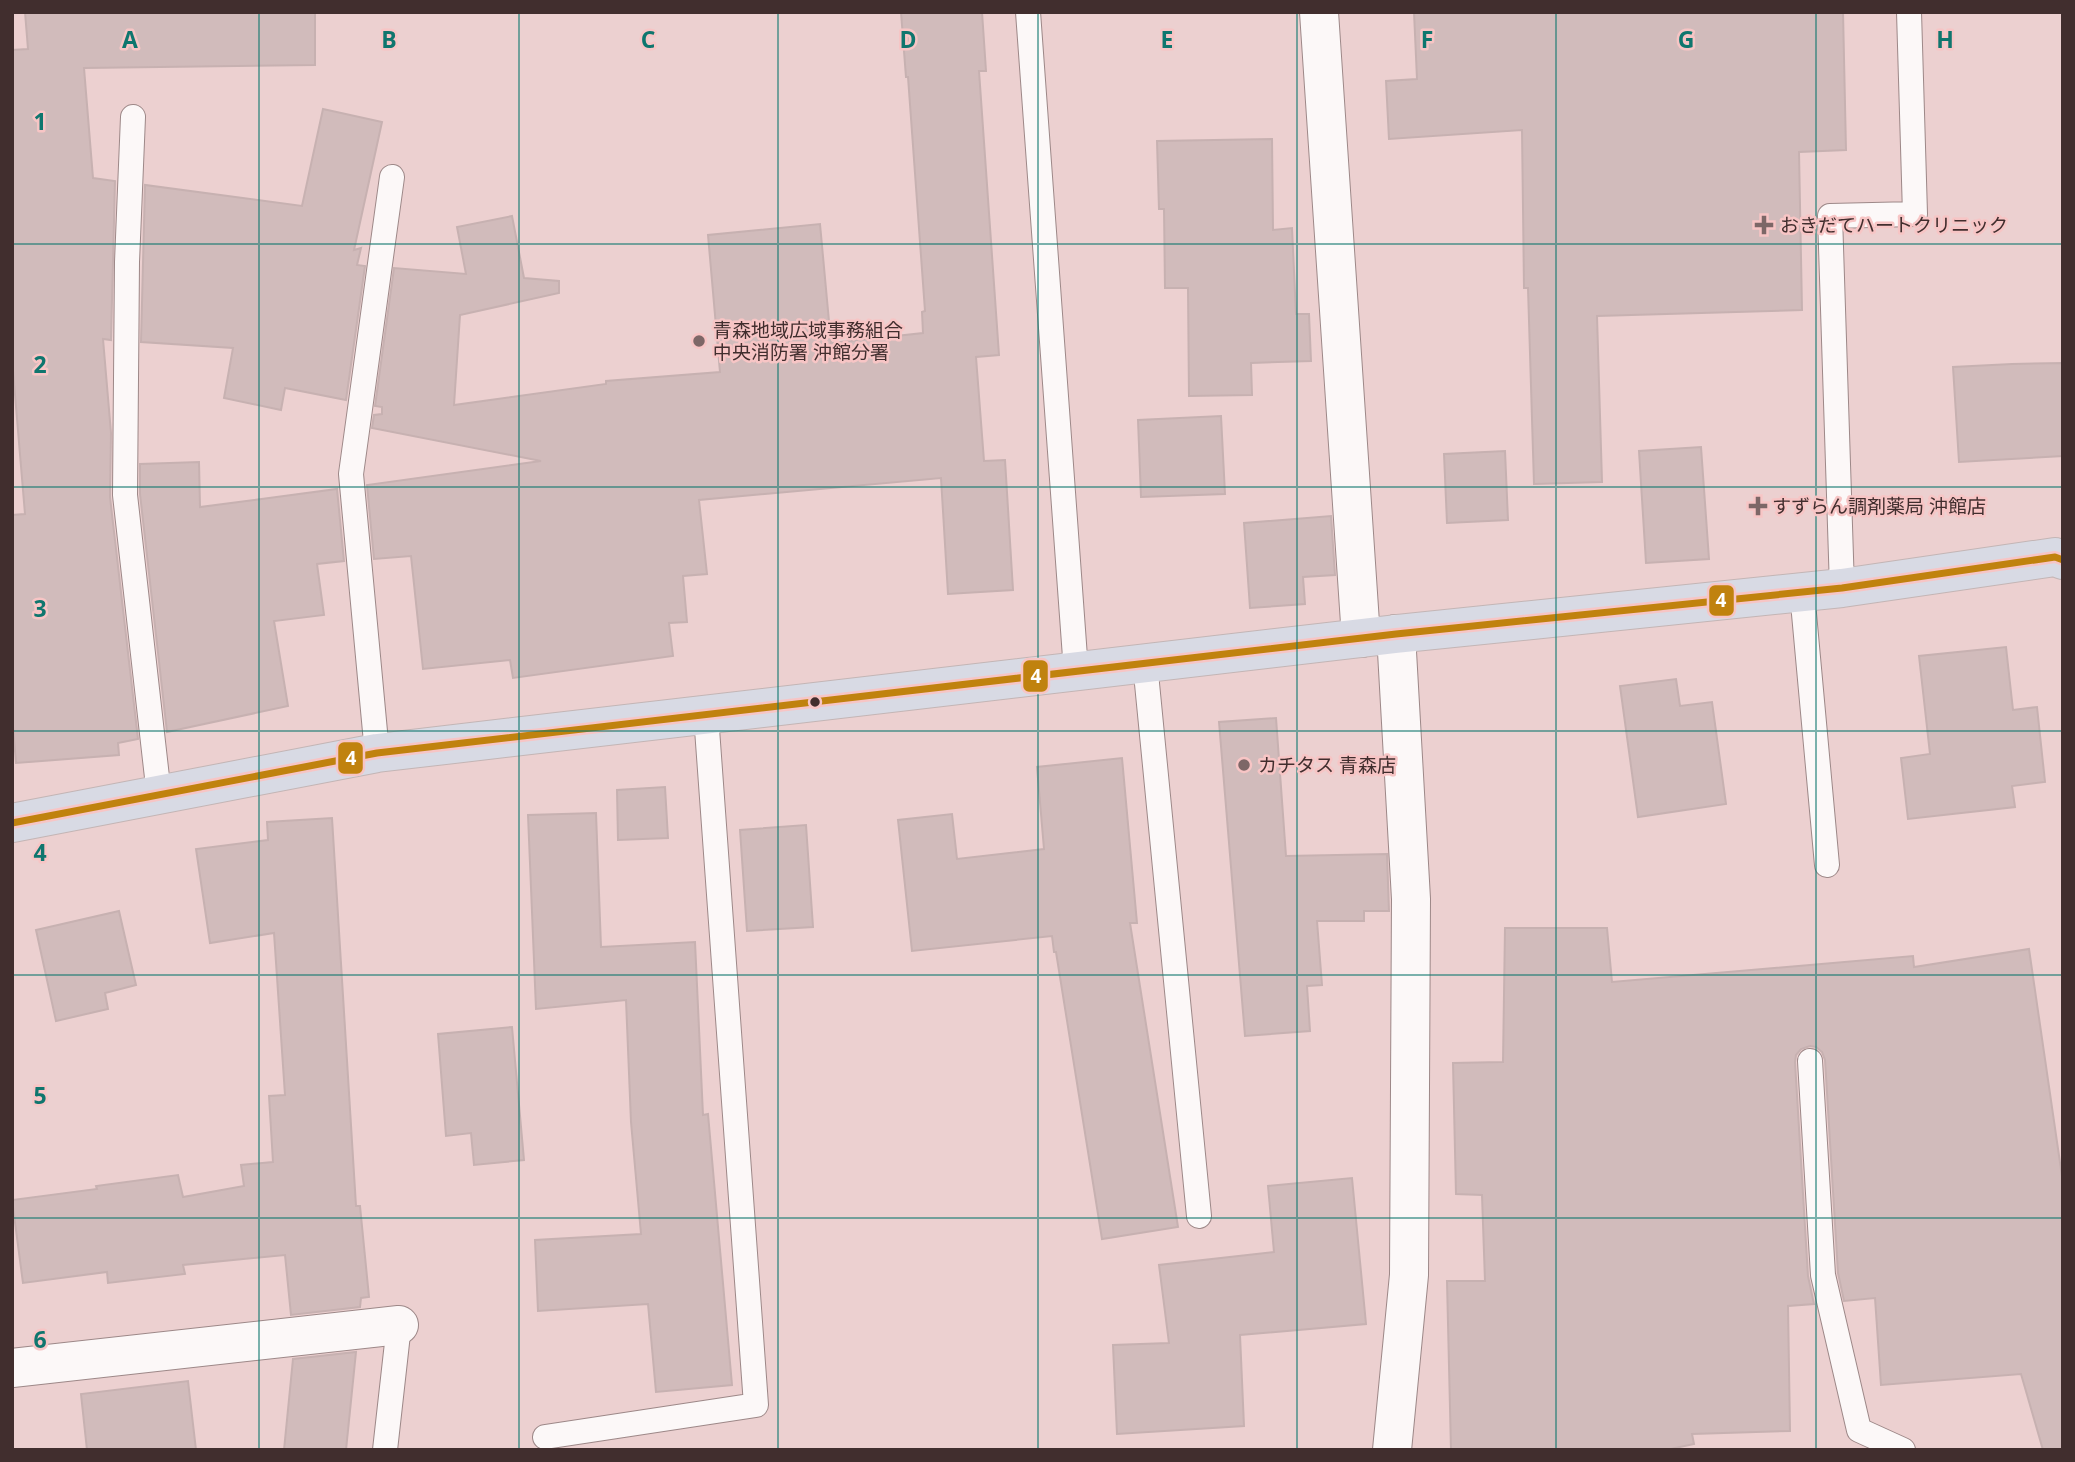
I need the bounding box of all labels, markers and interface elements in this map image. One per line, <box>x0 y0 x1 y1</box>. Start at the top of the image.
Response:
text: A <box>122 23 138 55</box>
text: B <box>381 23 397 55</box>
text: C <box>641 23 655 55</box>
text: D <box>899 23 917 55</box>
text: E <box>1161 23 1173 55</box>
text: F <box>1421 23 1433 55</box>
text: G <box>1678 23 1694 55</box>
text: H <box>1936 23 1954 55</box>
text: 1 <box>33 105 47 137</box>
place label: おきだてハートクリニック <box>1780 212 2008 238</box>
marker: おきだてハートクリニック <box>1754 215 1774 235</box>
place label: 青森地域広域事務組合 中央消防署 沖館分署 <box>713 317 903 365</box>
marker: 青森地域広域事務組合 中央消防署 沖館分署 <box>691 333 707 349</box>
text: 2 <box>33 348 47 380</box>
place label: すずらん調剤薬局 沖館店 <box>1772 493 1986 519</box>
marker: すずらん調剤薬局 沖館店 <box>1750 498 1766 514</box>
line badge: 4 <box>1708 584 1735 617</box>
text: 4 <box>1716 587 1727 613</box>
text: 3 <box>33 592 47 624</box>
line badge: 4 <box>1022 659 1049 693</box>
text: 4 <box>1031 663 1042 689</box>
unlabelled marker <box>808 695 822 709</box>
line badge: 4 <box>337 741 364 775</box>
text: 4 <box>346 745 357 771</box>
place label: カチタス 青森店 <box>1258 752 1396 778</box>
marker: カチタス 青森店 <box>1236 757 1252 773</box>
text: 4 <box>33 836 47 868</box>
text: 5 <box>33 1079 47 1111</box>
text: 6 <box>33 1323 47 1355</box>

